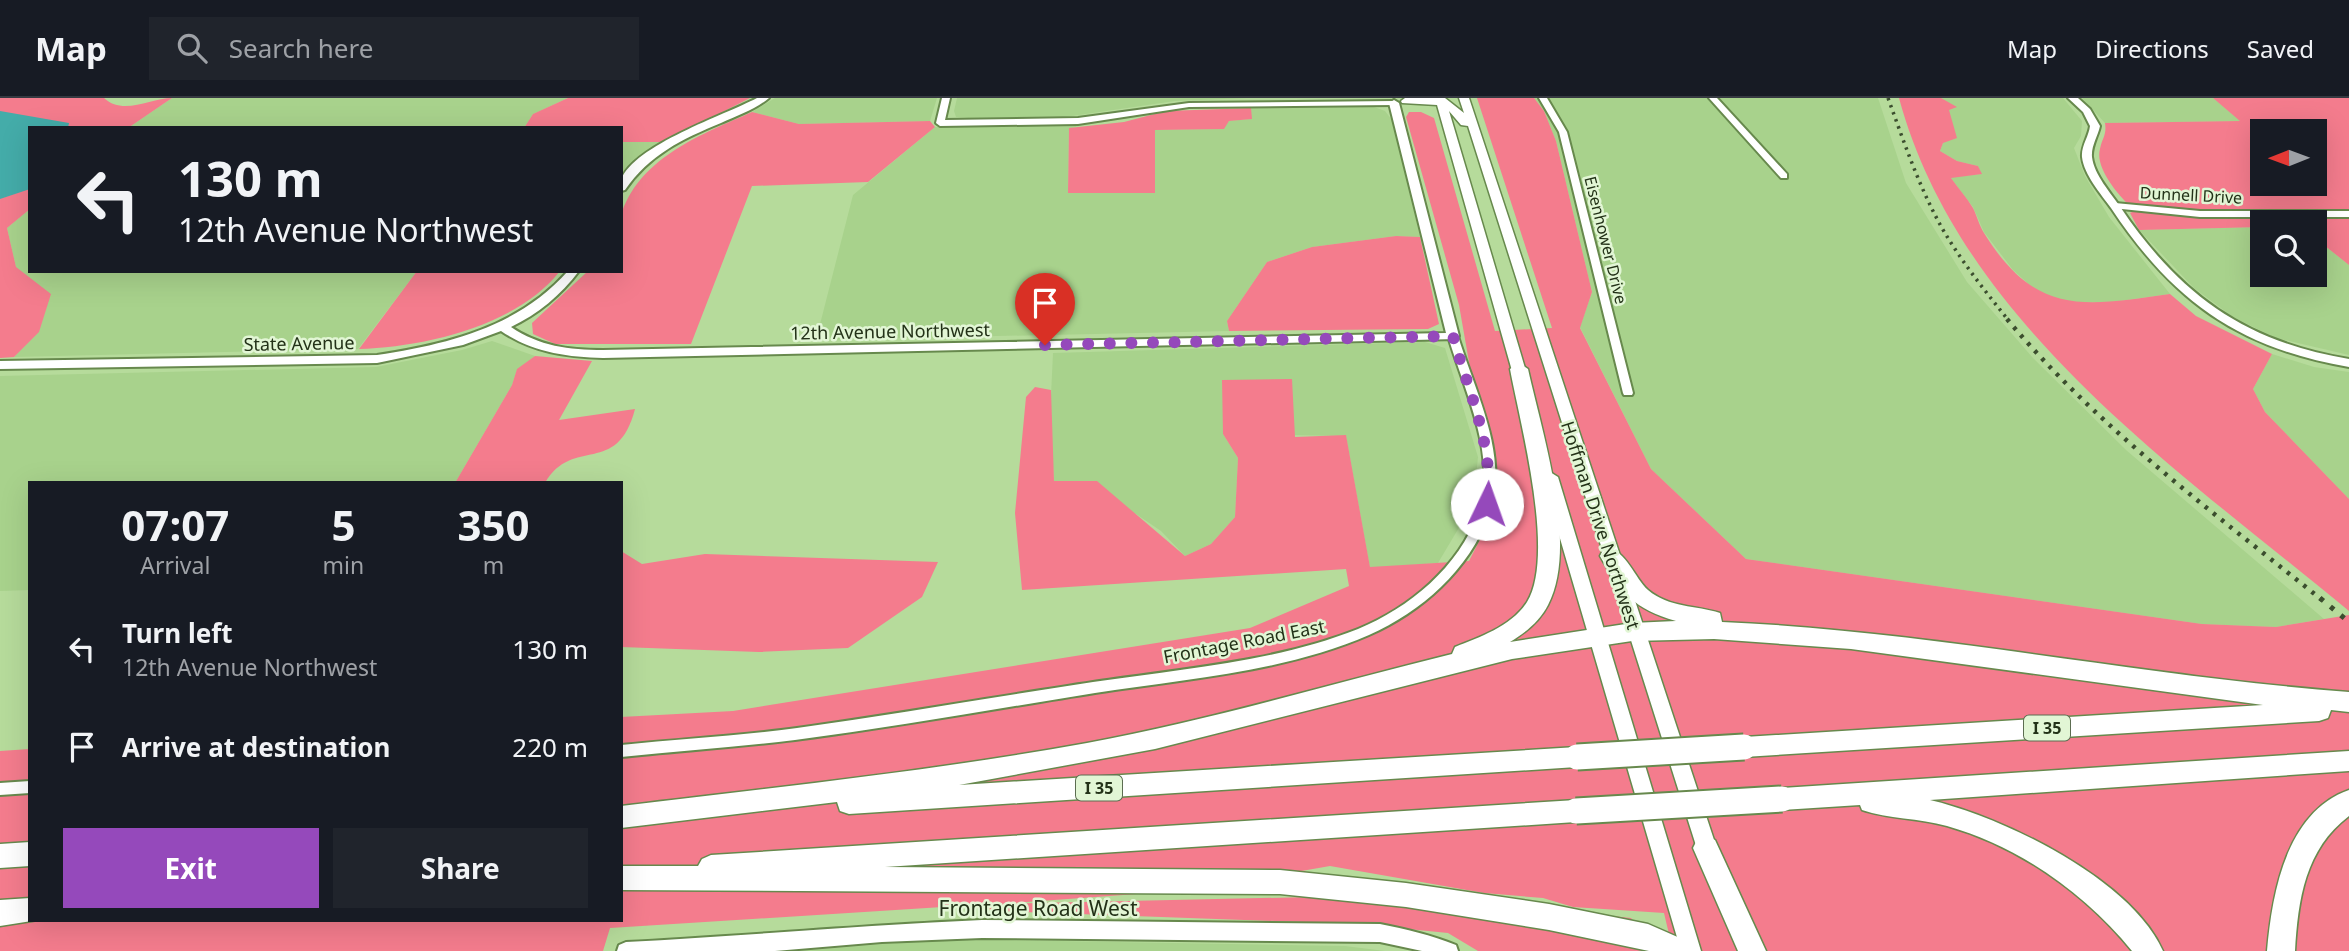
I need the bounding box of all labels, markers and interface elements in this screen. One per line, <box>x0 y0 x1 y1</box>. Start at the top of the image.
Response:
search box <box>149 17 639 80</box>
text: Map <box>35 26 107 71</box>
icon: search <box>173 29 211 67</box>
text: Search here <box>229 30 373 66</box>
text: Map <box>2007 32 2057 65</box>
text: Directions <box>2095 32 2209 65</box>
text: Saved <box>2247 32 2314 65</box>
north arrow <box>2250 119 2328 196</box>
map controls <box>2250 119 2327 287</box>
text: 130 m <box>178 145 323 211</box>
icon: left <box>63 154 154 245</box>
street label: Eisenhower Drive <box>1580 174 1632 306</box>
street label: Dunnell Drive <box>2139 181 2243 209</box>
text: 12th Avenue Northwest <box>178 208 533 251</box>
button: search <box>2250 210 2327 287</box>
pin <box>1015 273 1075 345</box>
icon: arrive <box>1026 284 1064 322</box>
street label: 12th Avenue Northwest <box>790 317 991 345</box>
street label: State Avenue <box>243 330 355 356</box>
street label: Hoffman Drive Northwest <box>1556 418 1646 633</box>
position arrow <box>1450 467 1524 541</box>
text: 07:07 <box>121 496 229 553</box>
text: 5 <box>331 496 355 553</box>
text: 350 <box>458 496 530 553</box>
text: Arrival <box>140 549 210 581</box>
text: min <box>323 549 364 581</box>
text: m <box>483 549 504 581</box>
street label: Frontage Road East <box>1161 613 1327 668</box>
text: Turn left <box>122 615 233 651</box>
icon: left <box>63 630 101 668</box>
text: 130 m <box>512 631 588 667</box>
text: 12th Avenue Northwest <box>122 651 377 683</box>
road number: I 35 <box>2024 716 2070 740</box>
icon: arrive <box>63 728 101 766</box>
text: Arrive at destination <box>122 729 391 765</box>
text: 220 m <box>512 729 588 765</box>
road number: I 35 <box>1076 776 1122 800</box>
button: Exit <box>63 828 319 908</box>
button: Share <box>333 828 588 908</box>
street label: Frontage Road West <box>939 894 1138 922</box>

